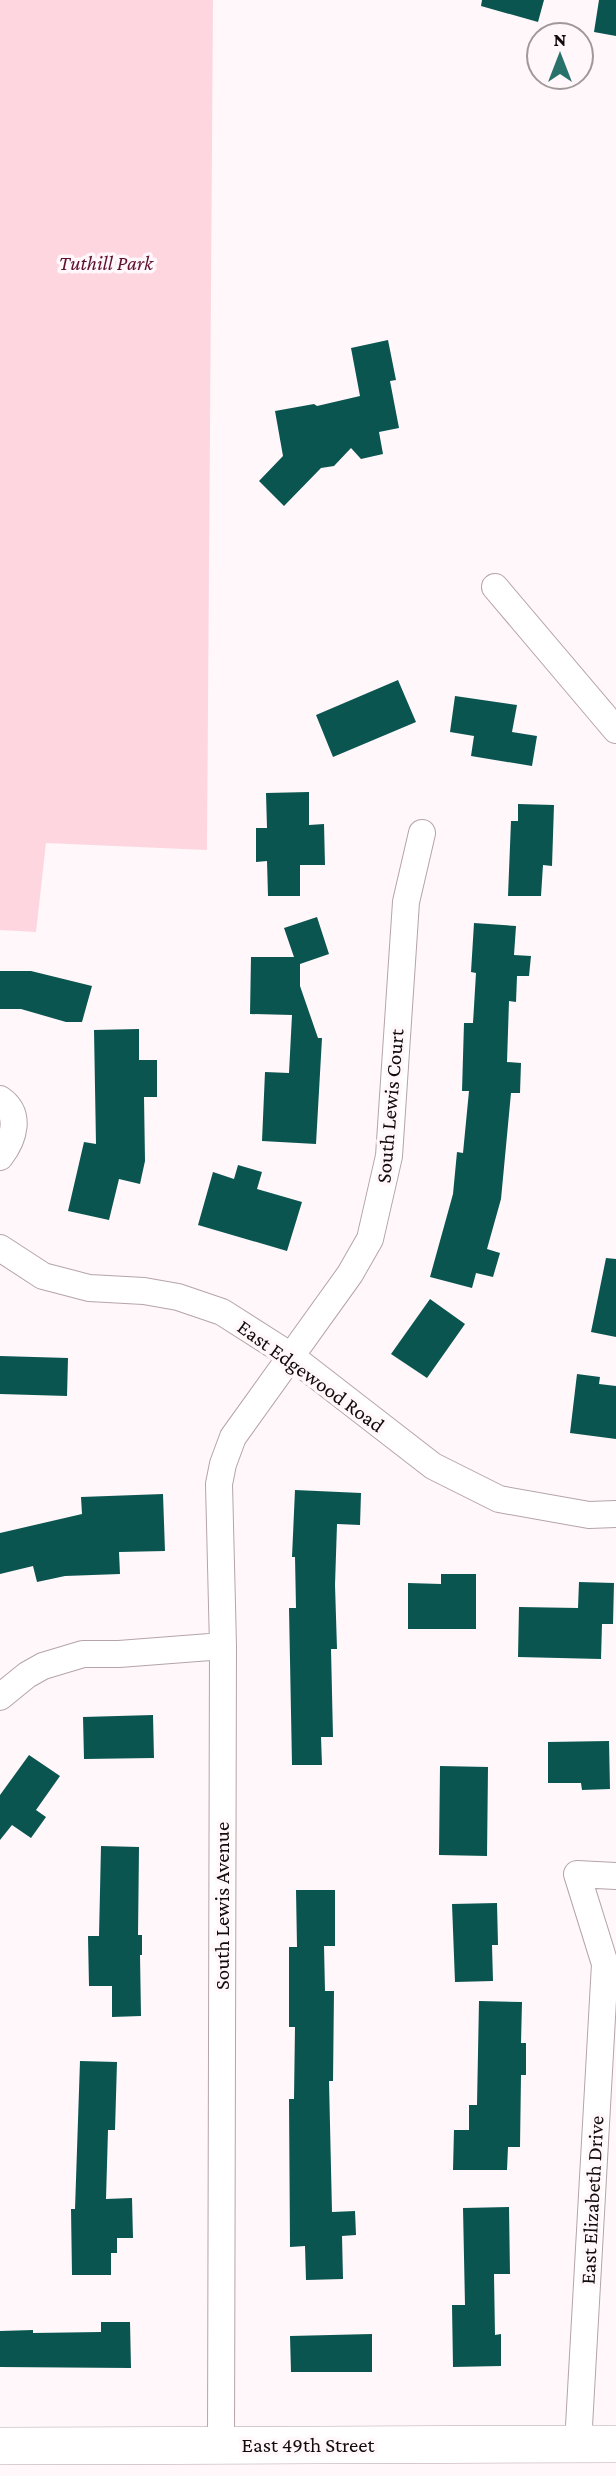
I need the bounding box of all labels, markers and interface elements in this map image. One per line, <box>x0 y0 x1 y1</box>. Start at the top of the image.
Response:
north arrow <box>525 21 595 91</box>
text: N <box>554 29 567 50</box>
park label: Tuthill Park <box>59 251 154 275</box>
street label: South Lewis Court <box>371 1027 409 1184</box>
street label: East Edgewood Road <box>233 1315 389 1437</box>
street label: South Lewis Avenue <box>210 1822 234 1990</box>
street label: East Elizabeth Drive <box>576 2115 608 2285</box>
street label: East 49th Street <box>242 2433 375 2457</box>

